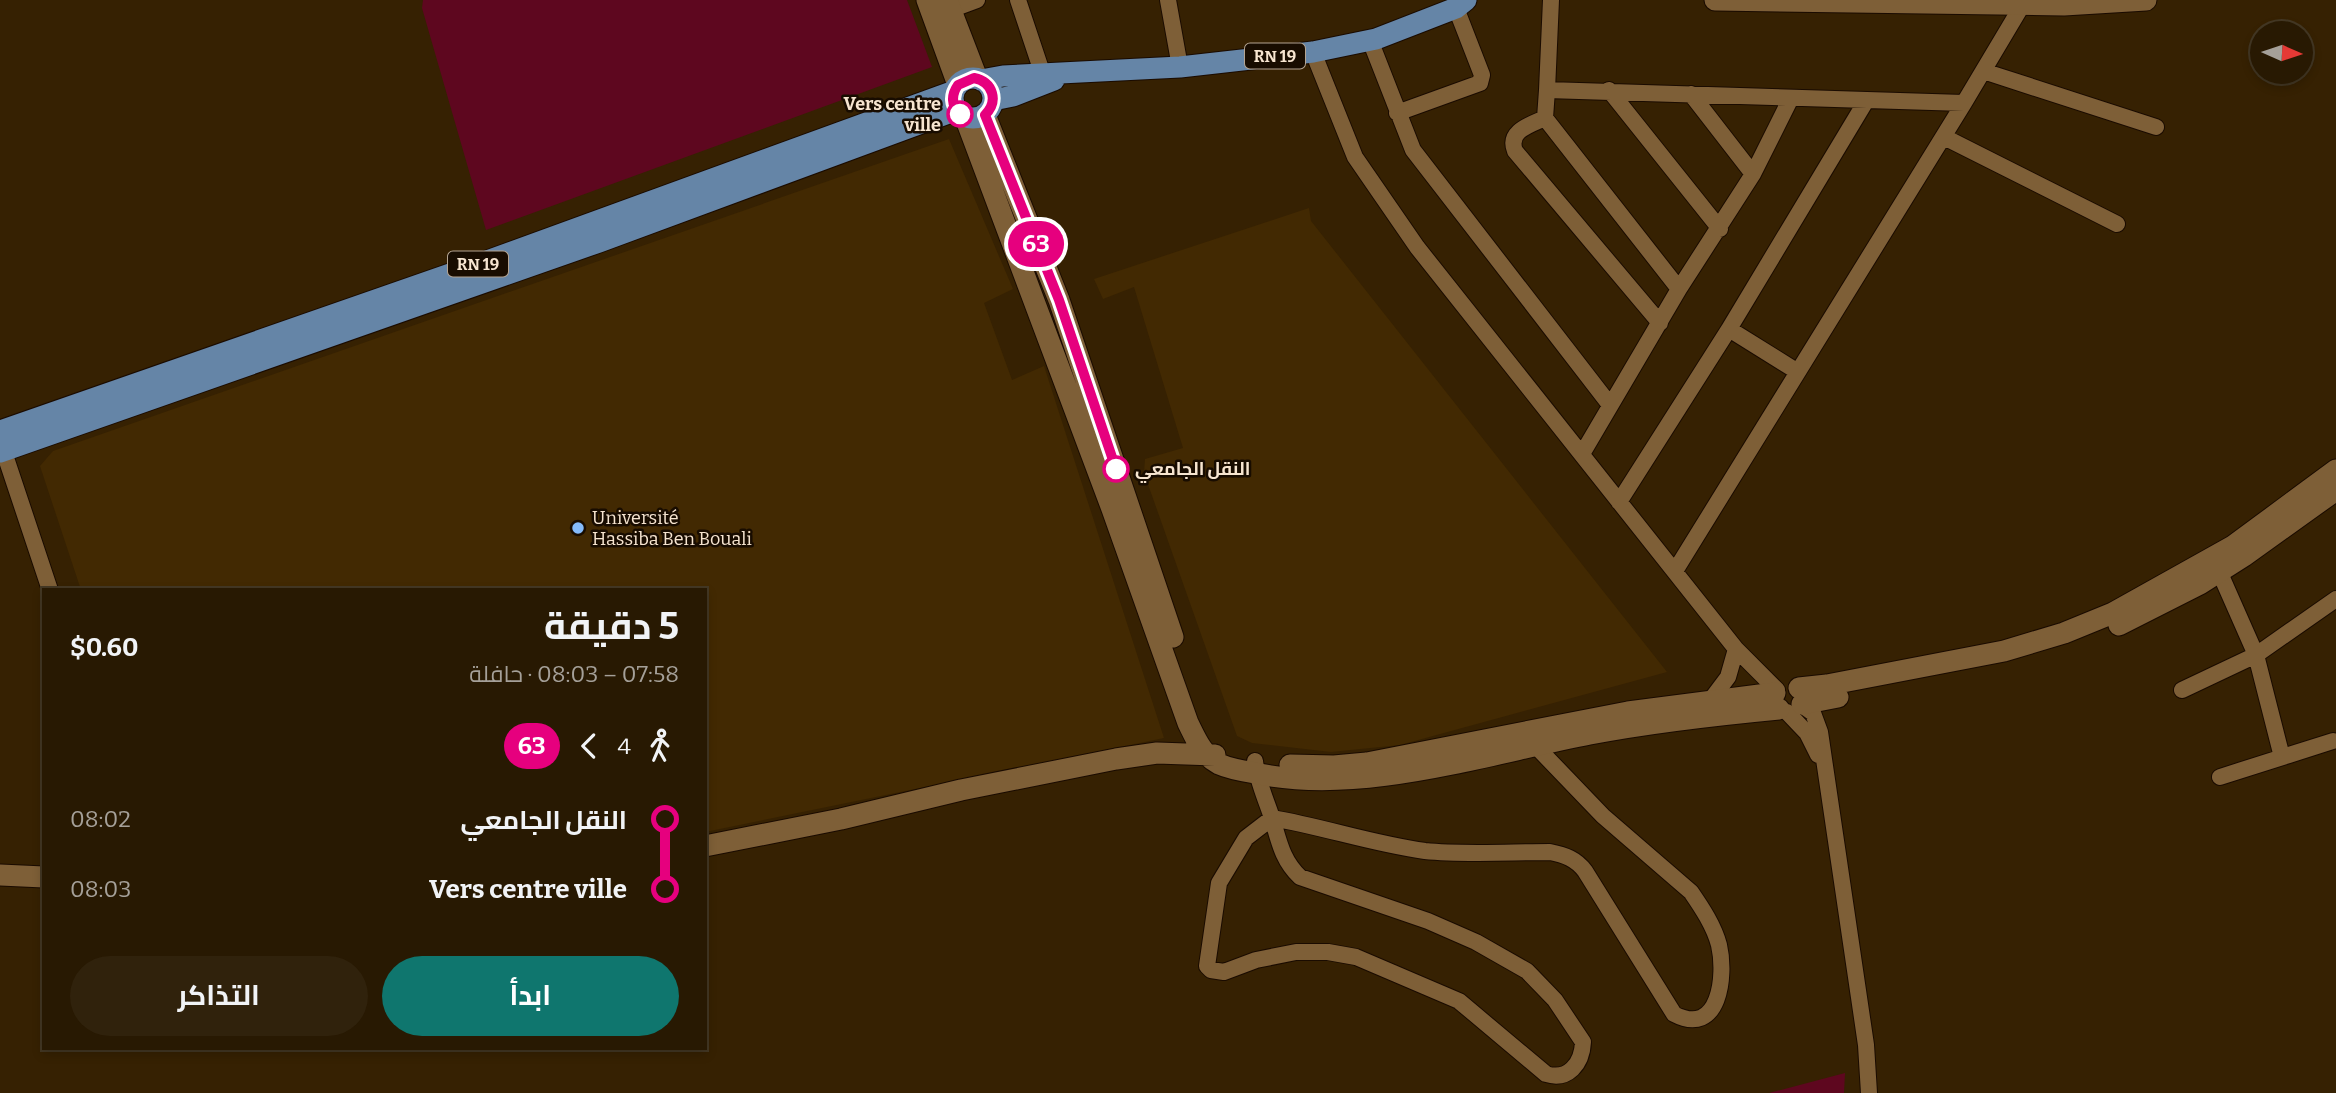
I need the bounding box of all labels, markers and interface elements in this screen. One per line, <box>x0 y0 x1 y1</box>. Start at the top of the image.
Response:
north arrow <box>2250 21 2314 84</box>
map controls <box>2250 21 2313 84</box>
road number: RN 19 <box>1245 44 1305 68</box>
place label: Vers centre ville <box>844 93 941 136</box>
marker: Vers centre ville <box>947 101 973 127</box>
line badge: 63 <box>1004 221 1068 267</box>
text: 63 <box>1022 230 1050 258</box>
road number: RN 19 <box>448 252 508 276</box>
marker: النقل الجامعي <box>1103 456 1129 482</box>
place label: النقل الجامعي <box>1135 458 1250 484</box>
place label: Université Hassiba Ben Bouali <box>592 507 752 550</box>
marker: Université Hassiba Ben Bouali <box>570 520 586 536</box>
text: 5 دقيقة <box>544 603 679 649</box>
text: $0.60 <box>70 632 138 663</box>
text: 07:58 – 08:03 · حافلة <box>469 660 679 688</box>
icon: back <box>570 727 608 765</box>
icon: walk <box>641 727 679 765</box>
text: 63 <box>518 732 546 760</box>
text: 4 <box>618 732 631 760</box>
text: 08:02 <box>70 805 131 833</box>
text: النقل الجامعي <box>460 805 627 836</box>
text: Vers centre ville <box>429 874 627 905</box>
text: 08:03 <box>70 875 131 903</box>
button: التذاكر <box>70 956 368 1036</box>
button: ابدأ <box>382 956 679 1036</box>

